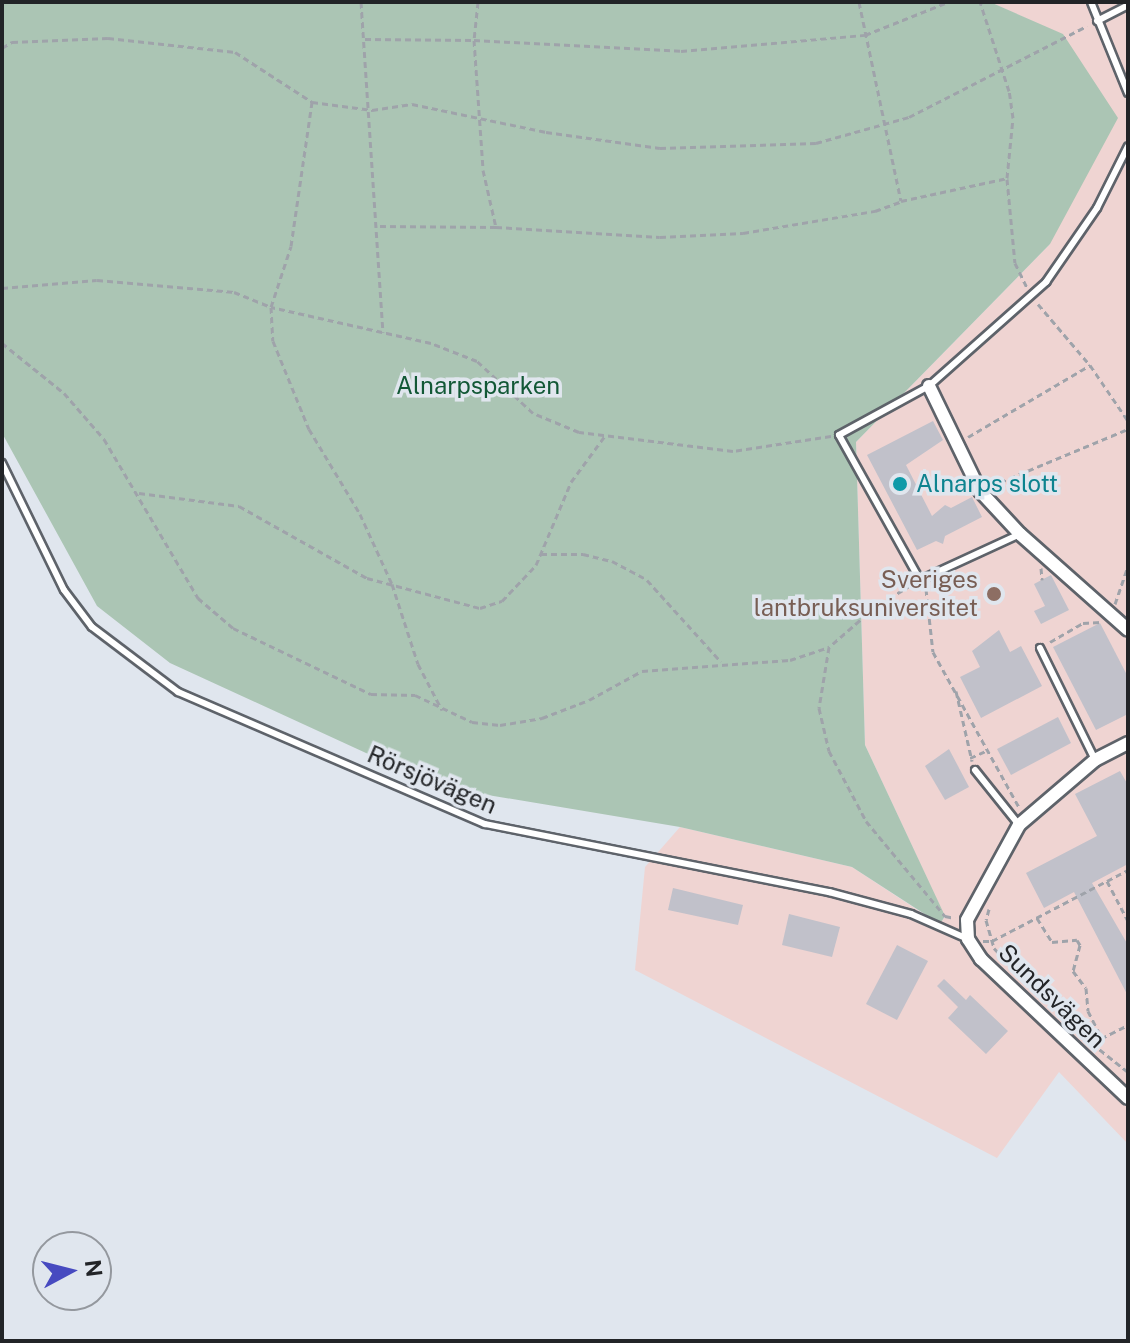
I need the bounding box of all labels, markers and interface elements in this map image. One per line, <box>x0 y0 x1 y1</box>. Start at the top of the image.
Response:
park label: Alnarpsparken <box>396 372 560 400</box>
place label: Alnarps slott <box>916 470 1058 498</box>
marker: Alnarps slott <box>891 475 909 493</box>
place label: Sveriges lantbruksuniversitet <box>754 566 978 622</box>
marker: Sveriges lantbruksuniversitet <box>985 585 1003 603</box>
street label: Rörsjövägen <box>363 740 501 820</box>
street label: Sundsvägen <box>993 938 1111 1054</box>
north arrow <box>32 1231 112 1311</box>
text: N <box>80 1258 108 1278</box>

